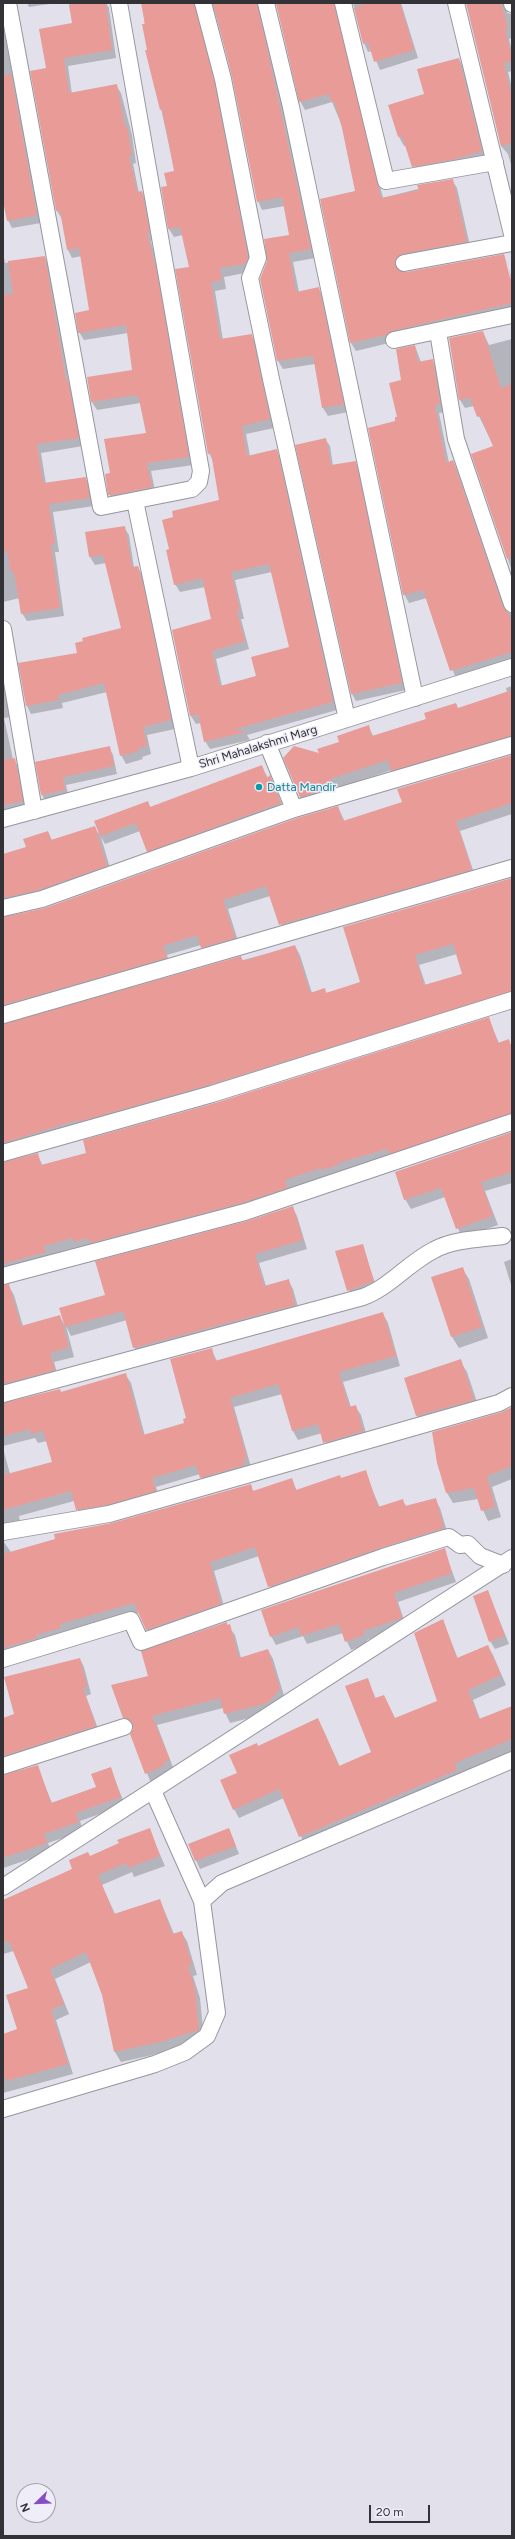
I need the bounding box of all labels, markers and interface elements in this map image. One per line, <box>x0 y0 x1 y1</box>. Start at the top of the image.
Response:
street label: Shri Mahalakshmi Marg <box>197 722 319 772</box>
place label: Datta Mandir <box>267 780 336 794</box>
marker: Datta Mandir <box>254 782 264 792</box>
north arrow <box>16 2483 56 2523</box>
scale bar <box>371 2497 432 2523</box>
text: N <box>18 2501 33 2514</box>
text: 20 m <box>376 2505 404 2519</box>

